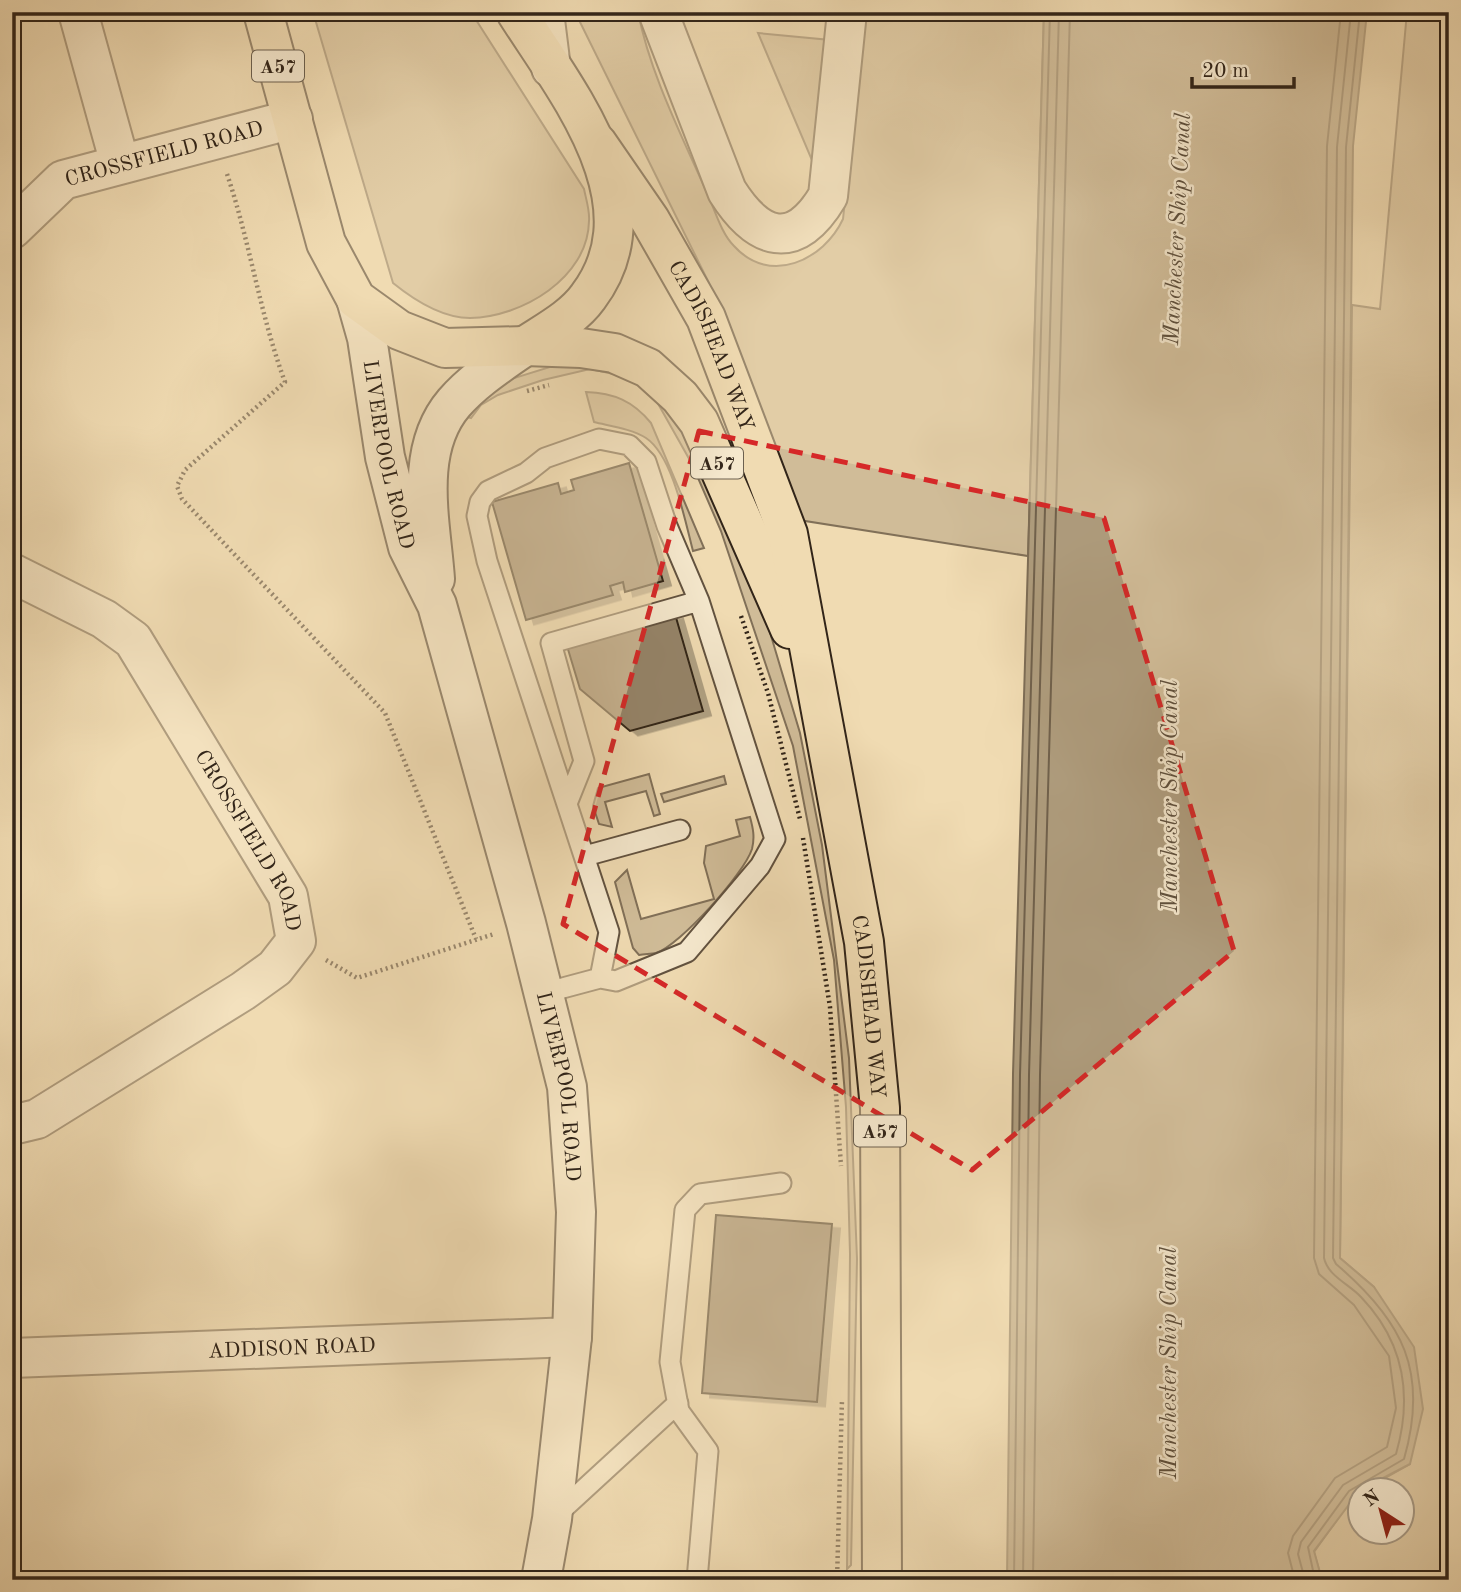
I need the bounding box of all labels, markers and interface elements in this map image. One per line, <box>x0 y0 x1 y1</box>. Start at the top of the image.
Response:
scale bar <box>1192 46 1293 90</box>
road number: A57 <box>252 50 304 82</box>
text: 20 m <box>1202 61 1249 82</box>
water label: Manchester Ship Canal <box>1160 112 1196 347</box>
street label: CROSSFIELD ROAD <box>63 118 266 191</box>
street label: CADISHEAD WAY <box>664 258 757 434</box>
street label: LIVERPOOL ROAD <box>358 359 417 552</box>
road number: A57 <box>691 447 743 478</box>
water label: Manchester Ship Canal <box>1159 680 1183 913</box>
street label: CROSSFIELD ROAD <box>190 747 303 933</box>
street label: CADISHEAD WAY <box>847 913 888 1099</box>
street label: LIVERPOOL ROAD <box>532 990 583 1182</box>
road number: A57 <box>854 1116 906 1147</box>
water label: Manchester Ship Canal <box>1158 1247 1182 1480</box>
street label: ADDISON ROAD <box>208 1335 376 1363</box>
north arrow <box>1346 1476 1416 1546</box>
text: N <box>1361 1487 1384 1511</box>

